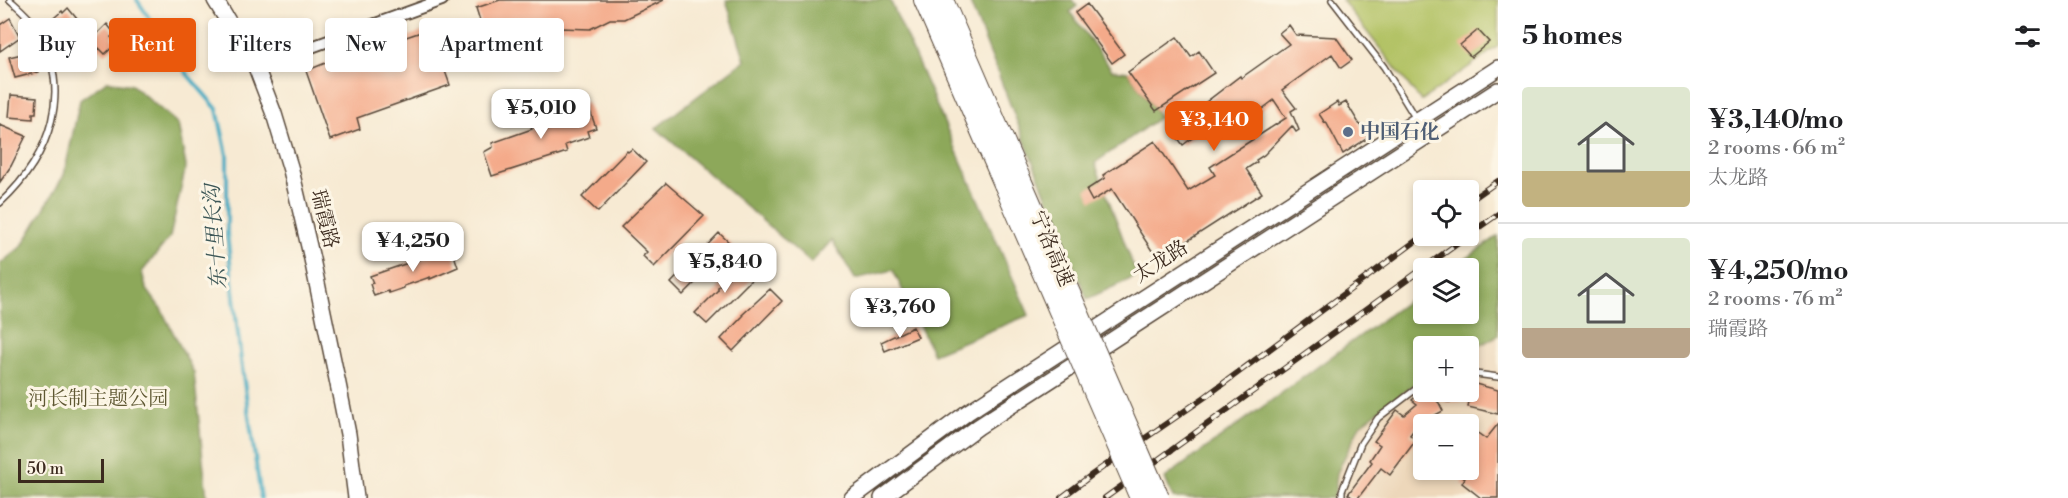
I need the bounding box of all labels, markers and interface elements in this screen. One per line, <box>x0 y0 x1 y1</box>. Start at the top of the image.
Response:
chip: Buy <box>18 18 97 72</box>
chip: Rent <box>109 18 196 72</box>
chip: Filters <box>208 18 313 72</box>
chip: New <box>325 18 407 72</box>
chip: Apartment <box>419 18 564 72</box>
text: 5 homes <box>1522 20 1622 52</box>
icon: filters <box>2011 20 2044 53</box>
pin: ¥5,010 <box>492 89 590 140</box>
text: ¥5,010 <box>505 96 577 121</box>
pin: ¥3,140 <box>1165 101 1263 152</box>
text: ¥3,140/mo <box>1708 104 1843 136</box>
text: ¥3,140 <box>1179 108 1249 133</box>
icon: home <box>1570 111 1642 183</box>
place label: 中国石化 <box>1360 120 1440 145</box>
marker: 中国石化 <box>1341 125 1355 139</box>
text: 2 rooms · 66 m² <box>1708 136 1845 161</box>
text: 太龙路 <box>1708 166 1768 191</box>
map controls <box>1413 180 1479 480</box>
button: locate <box>1413 180 1479 246</box>
water label: 东十里长沟 <box>199 181 233 290</box>
street label: 瑞霞路 <box>305 187 343 251</box>
street label: 宁洛高速 <box>1024 207 1078 291</box>
pin: ¥4,250 <box>364 222 462 273</box>
text: ¥4,250 <box>376 229 450 254</box>
street label: 太龙路 <box>1129 235 1193 289</box>
pin: ¥5,840 <box>676 243 774 294</box>
text: ¥5,840 <box>688 250 762 275</box>
text: ¥4,250/mo <box>1708 255 1849 287</box>
button: layers <box>1413 258 1479 324</box>
icon: home <box>1570 262 1642 334</box>
text: 2 rooms · 76 m² <box>1708 287 1842 312</box>
pin: ¥3,760 <box>851 288 949 339</box>
text: ¥3,760 <box>864 295 936 320</box>
text: 瑞霞路 <box>1708 317 1768 342</box>
button: + <box>1413 336 1479 402</box>
park label: 河长制主题公园 <box>28 387 168 412</box>
button: − <box>1413 414 1479 480</box>
scale bar <box>18 456 104 484</box>
text: 50 m <box>27 459 64 479</box>

